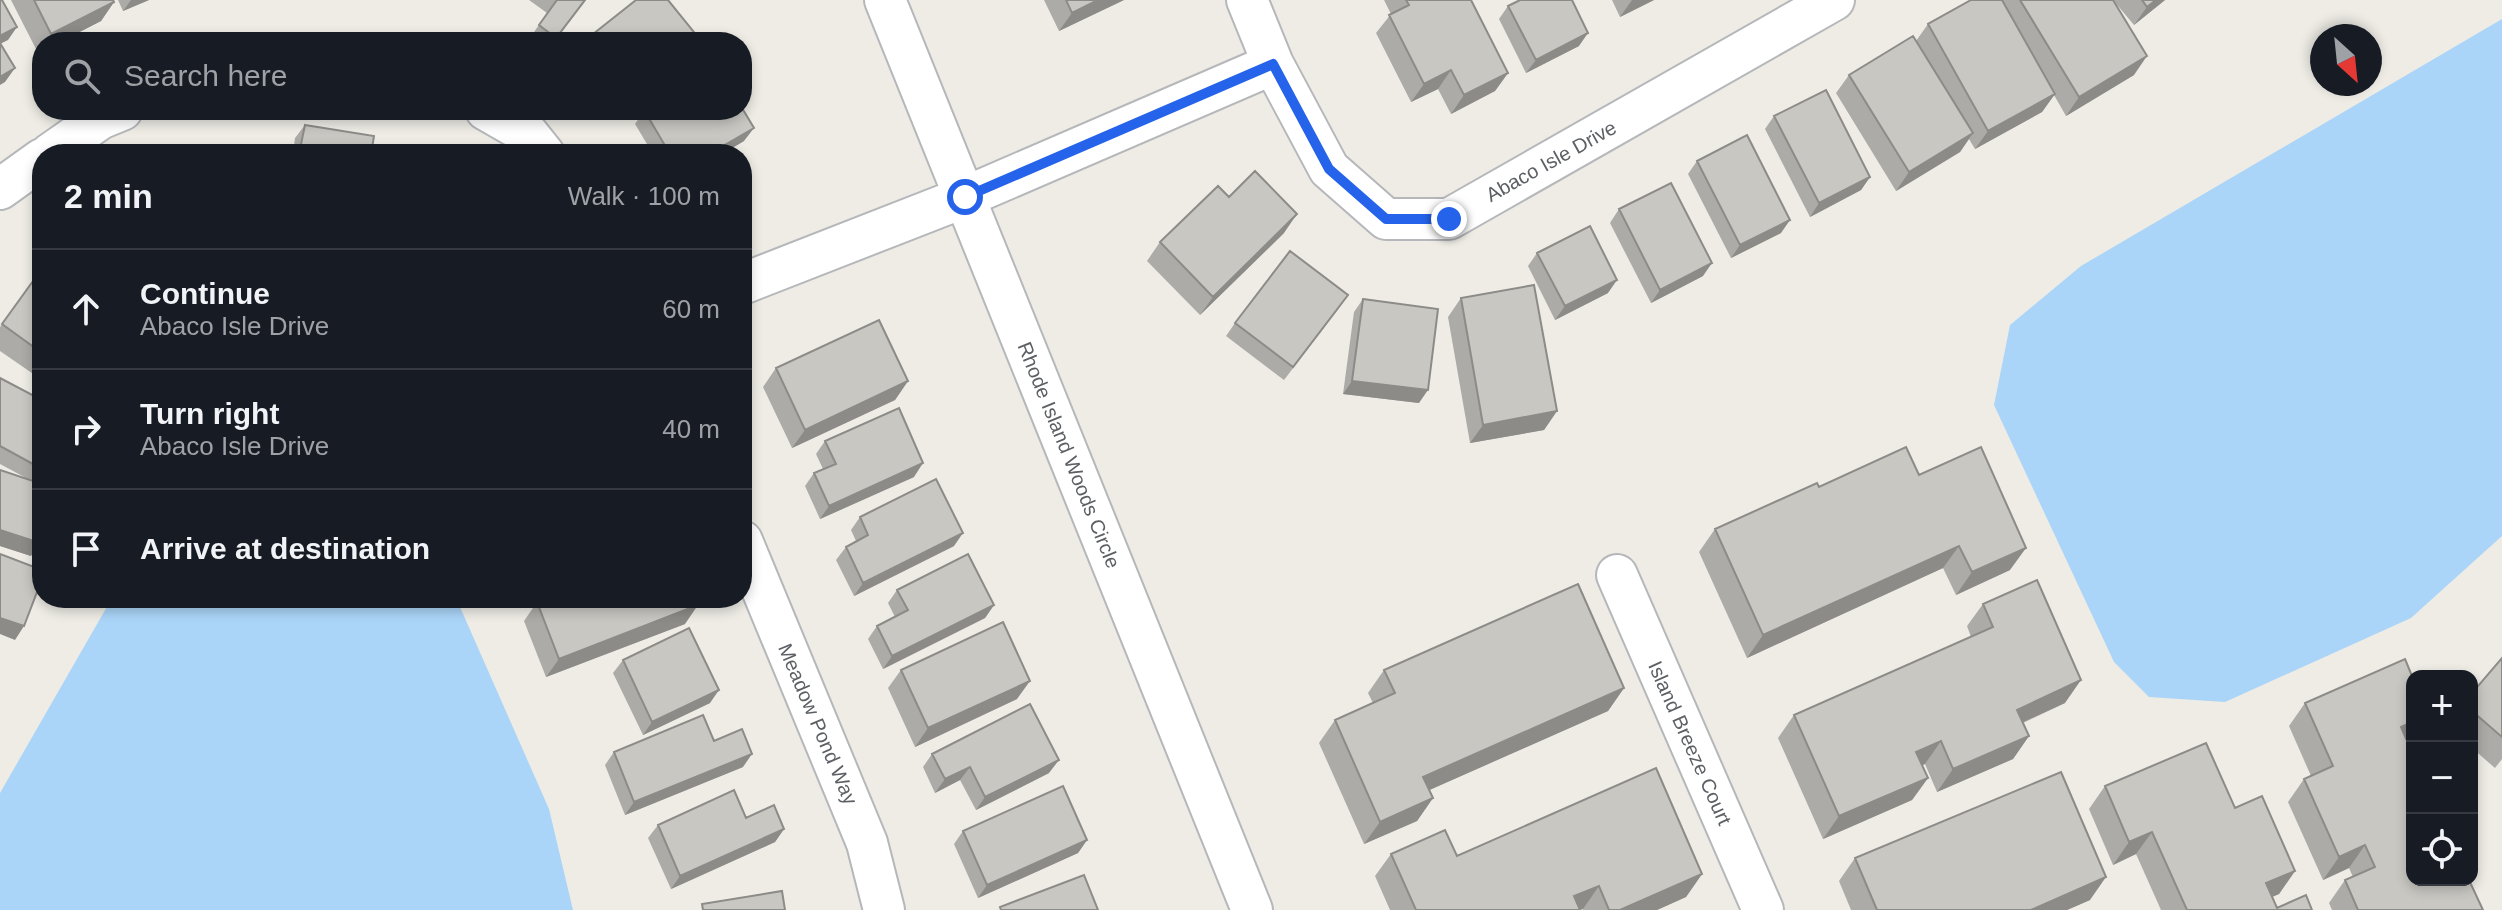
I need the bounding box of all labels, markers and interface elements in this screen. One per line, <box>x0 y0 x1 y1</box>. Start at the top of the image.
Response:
north arrow <box>2310 24 2382 96</box>
search box <box>32 32 752 120</box>
icon: search <box>60 54 104 98</box>
text: Search here <box>124 59 287 92</box>
street label: Abaco Isle Drive <box>1482 116 1620 206</box>
text: 2 min <box>64 177 153 215</box>
route start <box>947 179 983 215</box>
text: Walk · 100 m <box>568 181 720 211</box>
route end <box>1431 201 1467 237</box>
text: Continue <box>140 277 270 310</box>
icon: ahead <box>64 287 108 331</box>
text: 60 m <box>662 294 720 324</box>
text: Abaco Isle Drive <box>140 311 329 341</box>
street label: Rhode Island Woods Circle <box>1013 339 1125 571</box>
text: Turn right <box>140 397 279 430</box>
icon: right <box>64 407 108 451</box>
text: 40 m <box>662 414 720 444</box>
text: Abaco Isle Drive <box>140 431 329 461</box>
icon: arrive <box>64 527 108 571</box>
text: Arrive at destination <box>140 532 430 565</box>
street label: Meadow Pond Way <box>774 640 862 808</box>
street label: Island Breeze Court <box>1644 658 1736 829</box>
map controls <box>2406 670 2478 886</box>
button: + <box>2406 670 2478 742</box>
button: − <box>2406 742 2478 814</box>
button: locate <box>2406 814 2478 886</box>

